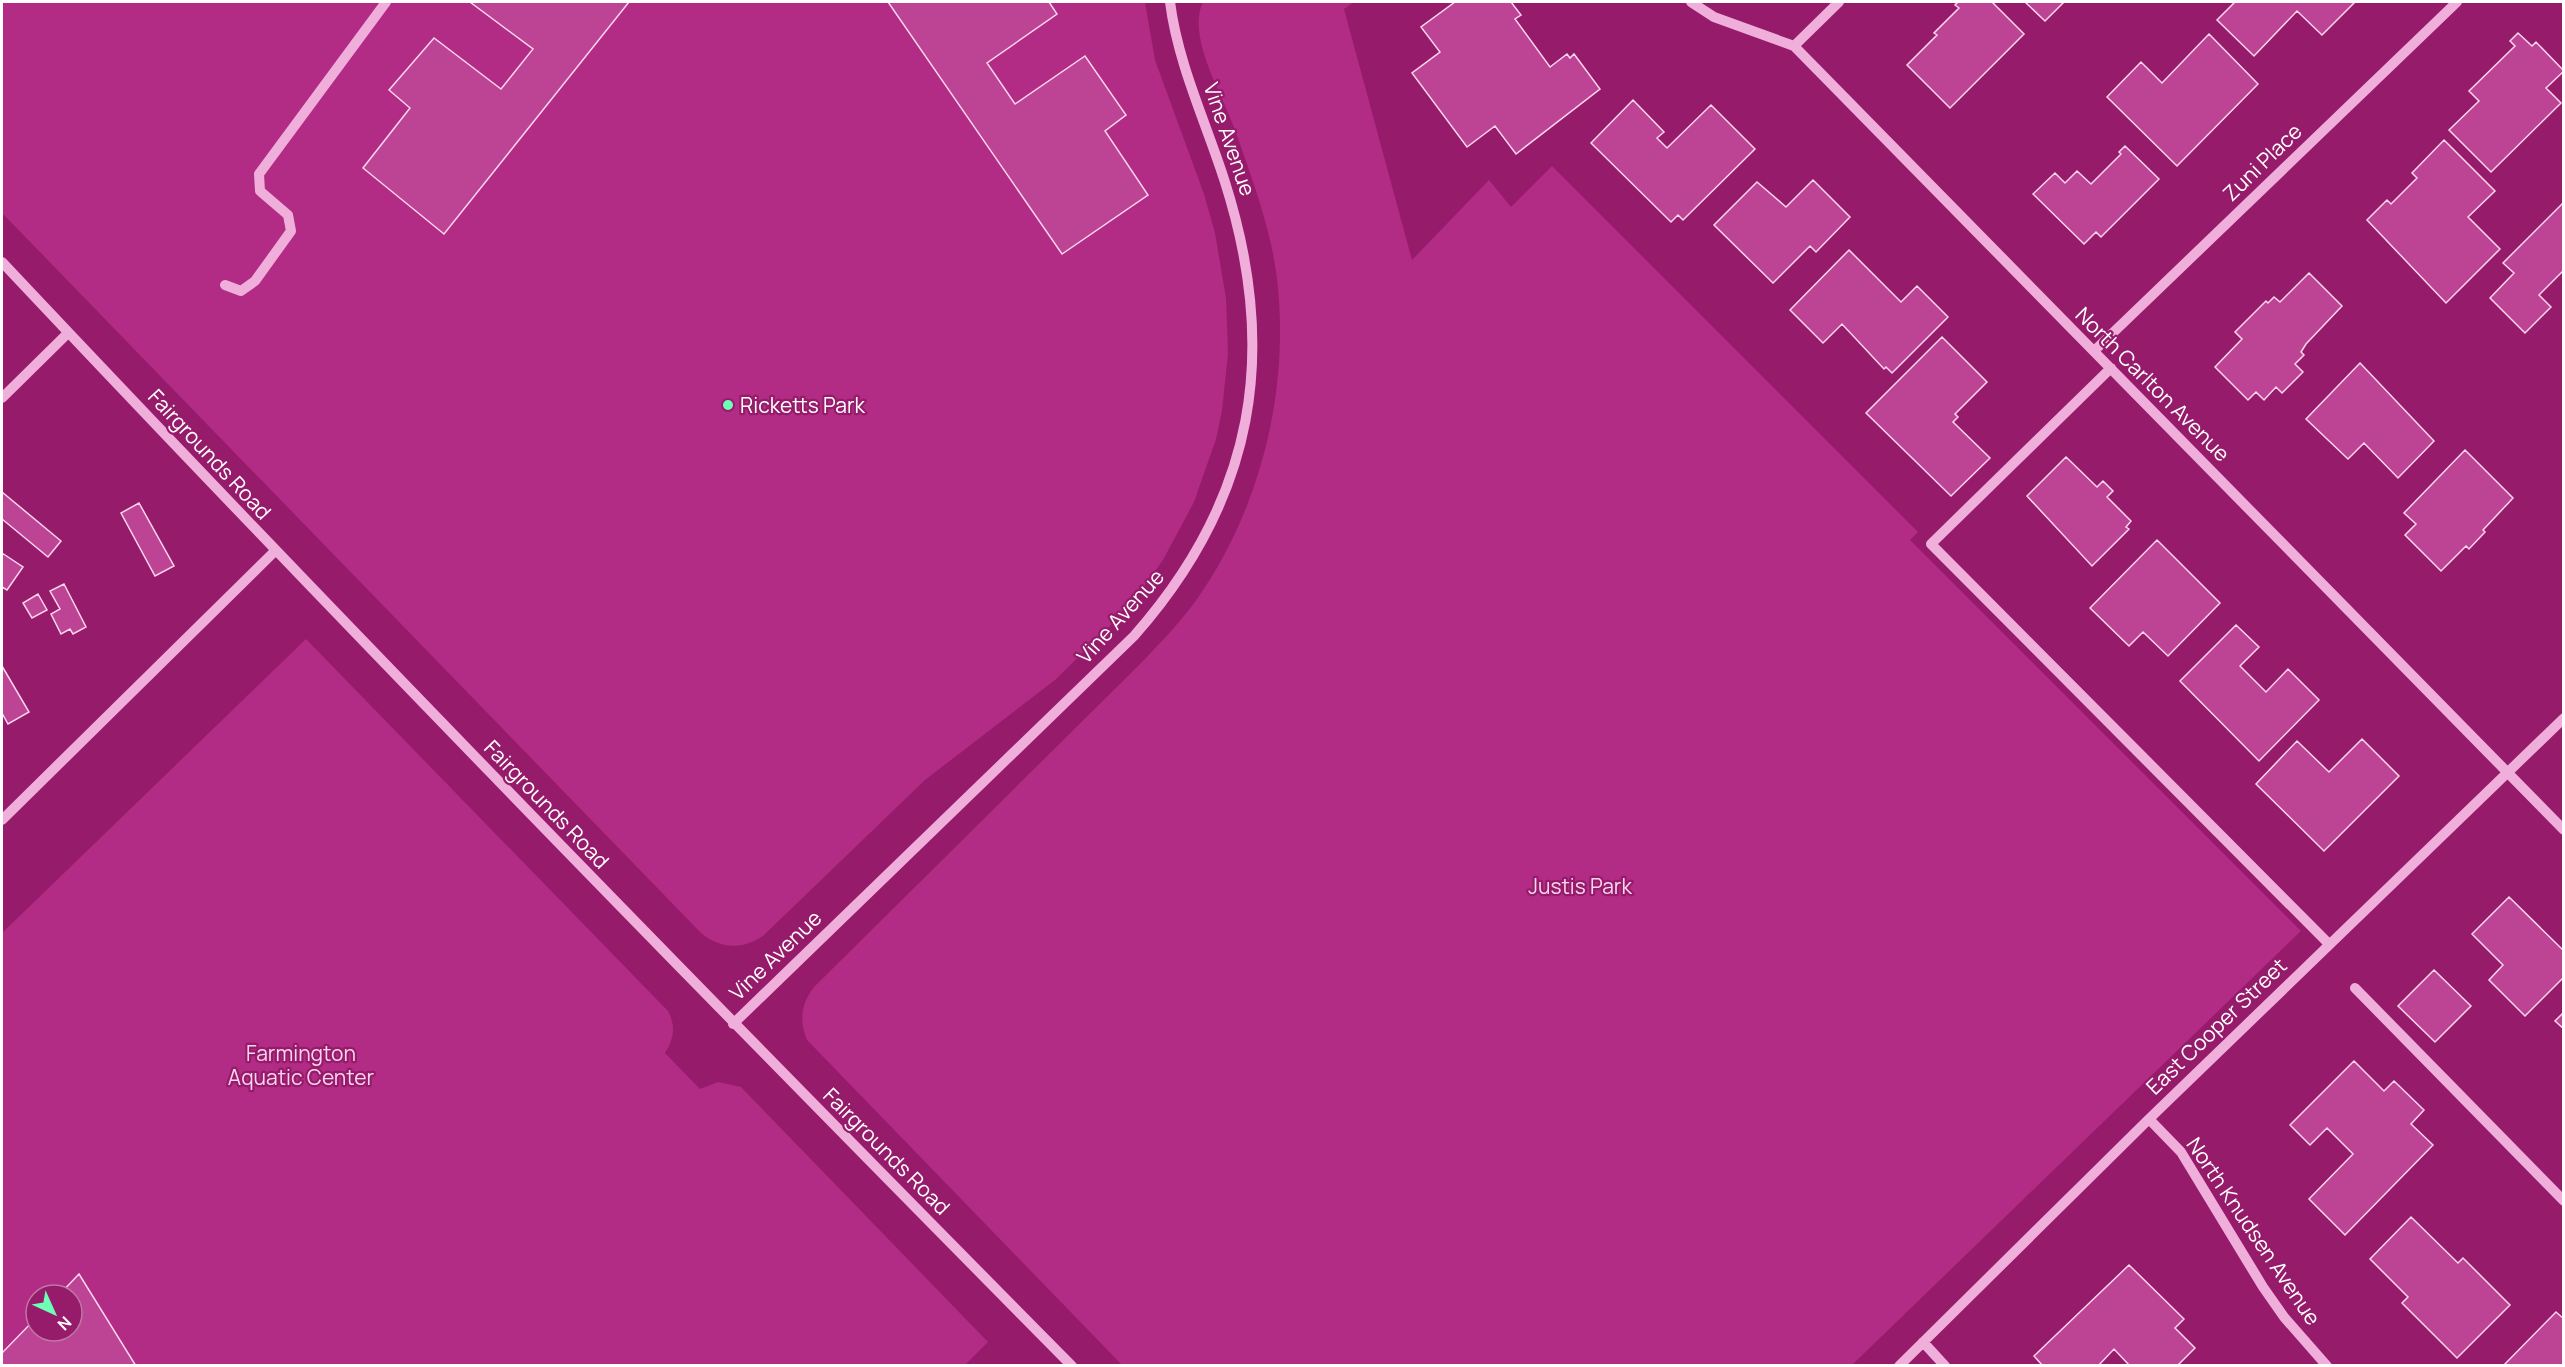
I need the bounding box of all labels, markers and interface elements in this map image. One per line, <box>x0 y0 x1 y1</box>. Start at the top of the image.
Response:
street label: Vine Avenue <box>1198 79 1262 199</box>
street label: Zuni Place <box>2216 117 2308 207</box>
street label: North Carlton Avenue <box>2070 301 2236 467</box>
street label: Fairgrounds Road <box>142 383 278 525</box>
place label: Ricketts Park <box>740 391 865 419</box>
marker: Ricketts Park <box>721 398 735 412</box>
street label: Vine Avenue <box>1070 563 1170 669</box>
street label: Fairgrounds Road <box>478 734 616 874</box>
park label: Justis Park <box>1528 872 1632 900</box>
street label: Vine Avenue <box>723 904 827 1006</box>
street label: East Cooper Street <box>2140 952 2292 1100</box>
park label: Farmington Aquatic Center <box>228 1039 375 1091</box>
street label: Fairgrounds Road <box>818 1082 956 1220</box>
street label: North Knudsen Avenue <box>2181 1132 2327 1330</box>
north arrow <box>24 1283 84 1343</box>
text: N <box>53 1312 76 1335</box>

